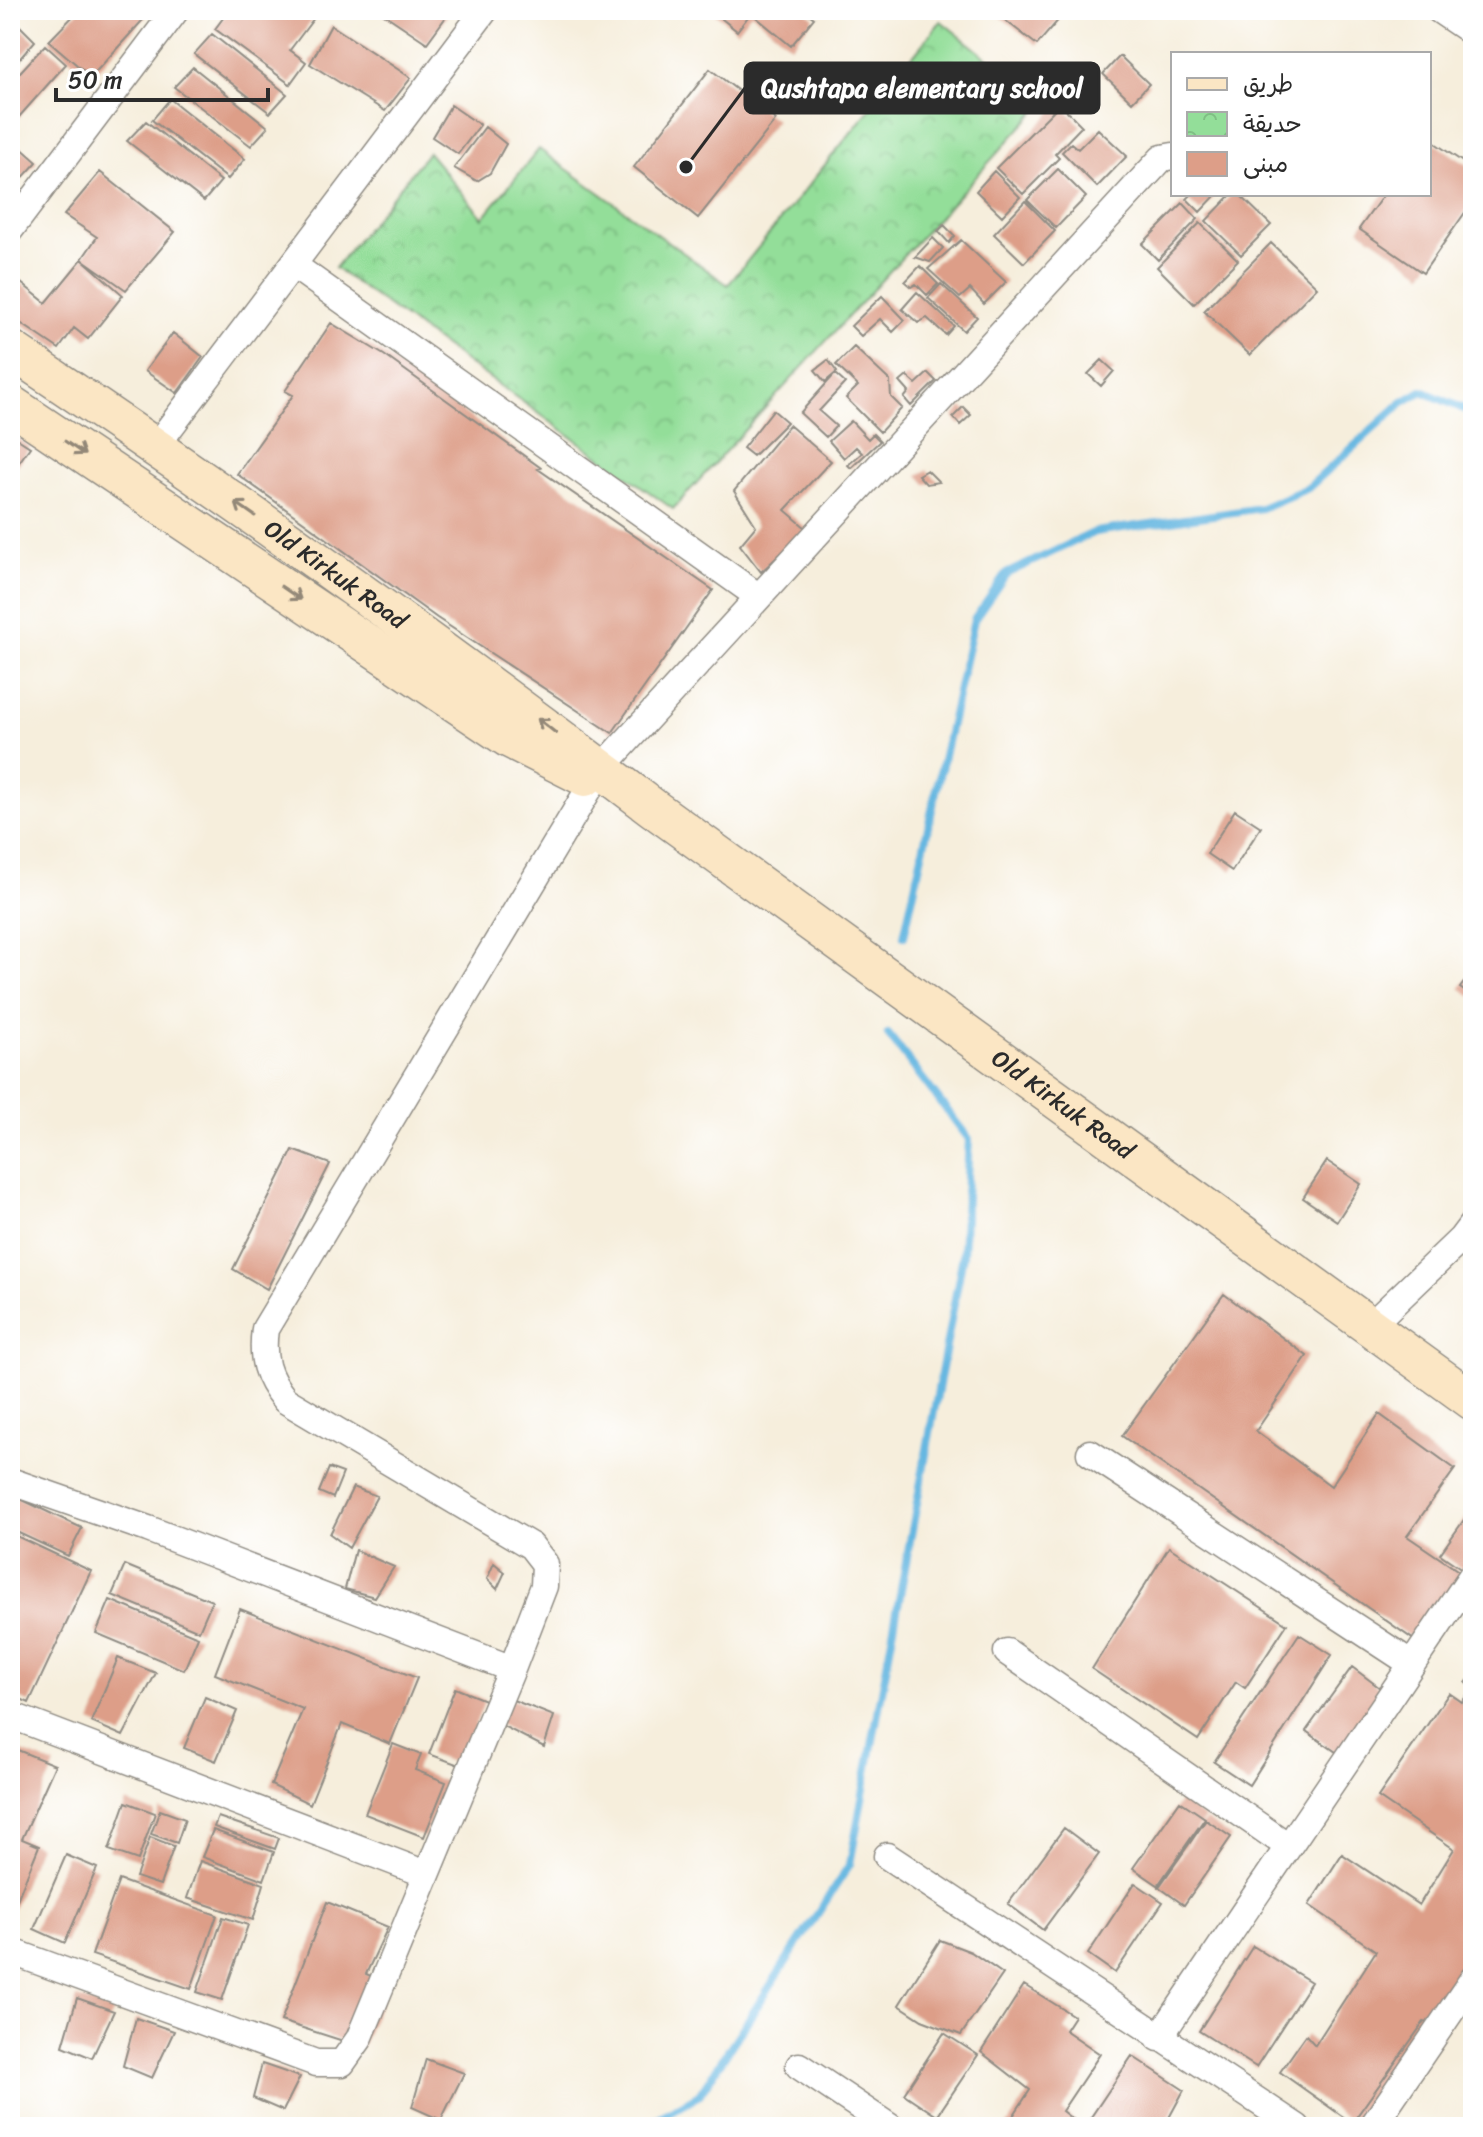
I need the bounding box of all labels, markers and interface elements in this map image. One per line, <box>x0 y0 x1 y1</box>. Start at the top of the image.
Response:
scale bar <box>56 52 268 102</box>
legend <box>1171 52 1431 196</box>
text: 50 m <box>68 59 123 101</box>
callout: Qushtapa elementary school <box>745 63 1099 113</box>
text: طريق <box>1243 63 1293 105</box>
text: Qushtapa elementary school <box>761 65 1084 111</box>
text: حديقة <box>1243 103 1302 145</box>
text: مبنى <box>1243 143 1288 185</box>
one-way arrow <box>63 439 85 456</box>
one-way arrow <box>234 501 256 517</box>
street label: Old Kirkuk Road <box>255 508 417 641</box>
one-way arrow <box>279 584 301 601</box>
one-way arrow <box>537 718 558 735</box>
street label: Old Kirkuk Road <box>982 1038 1144 1172</box>

